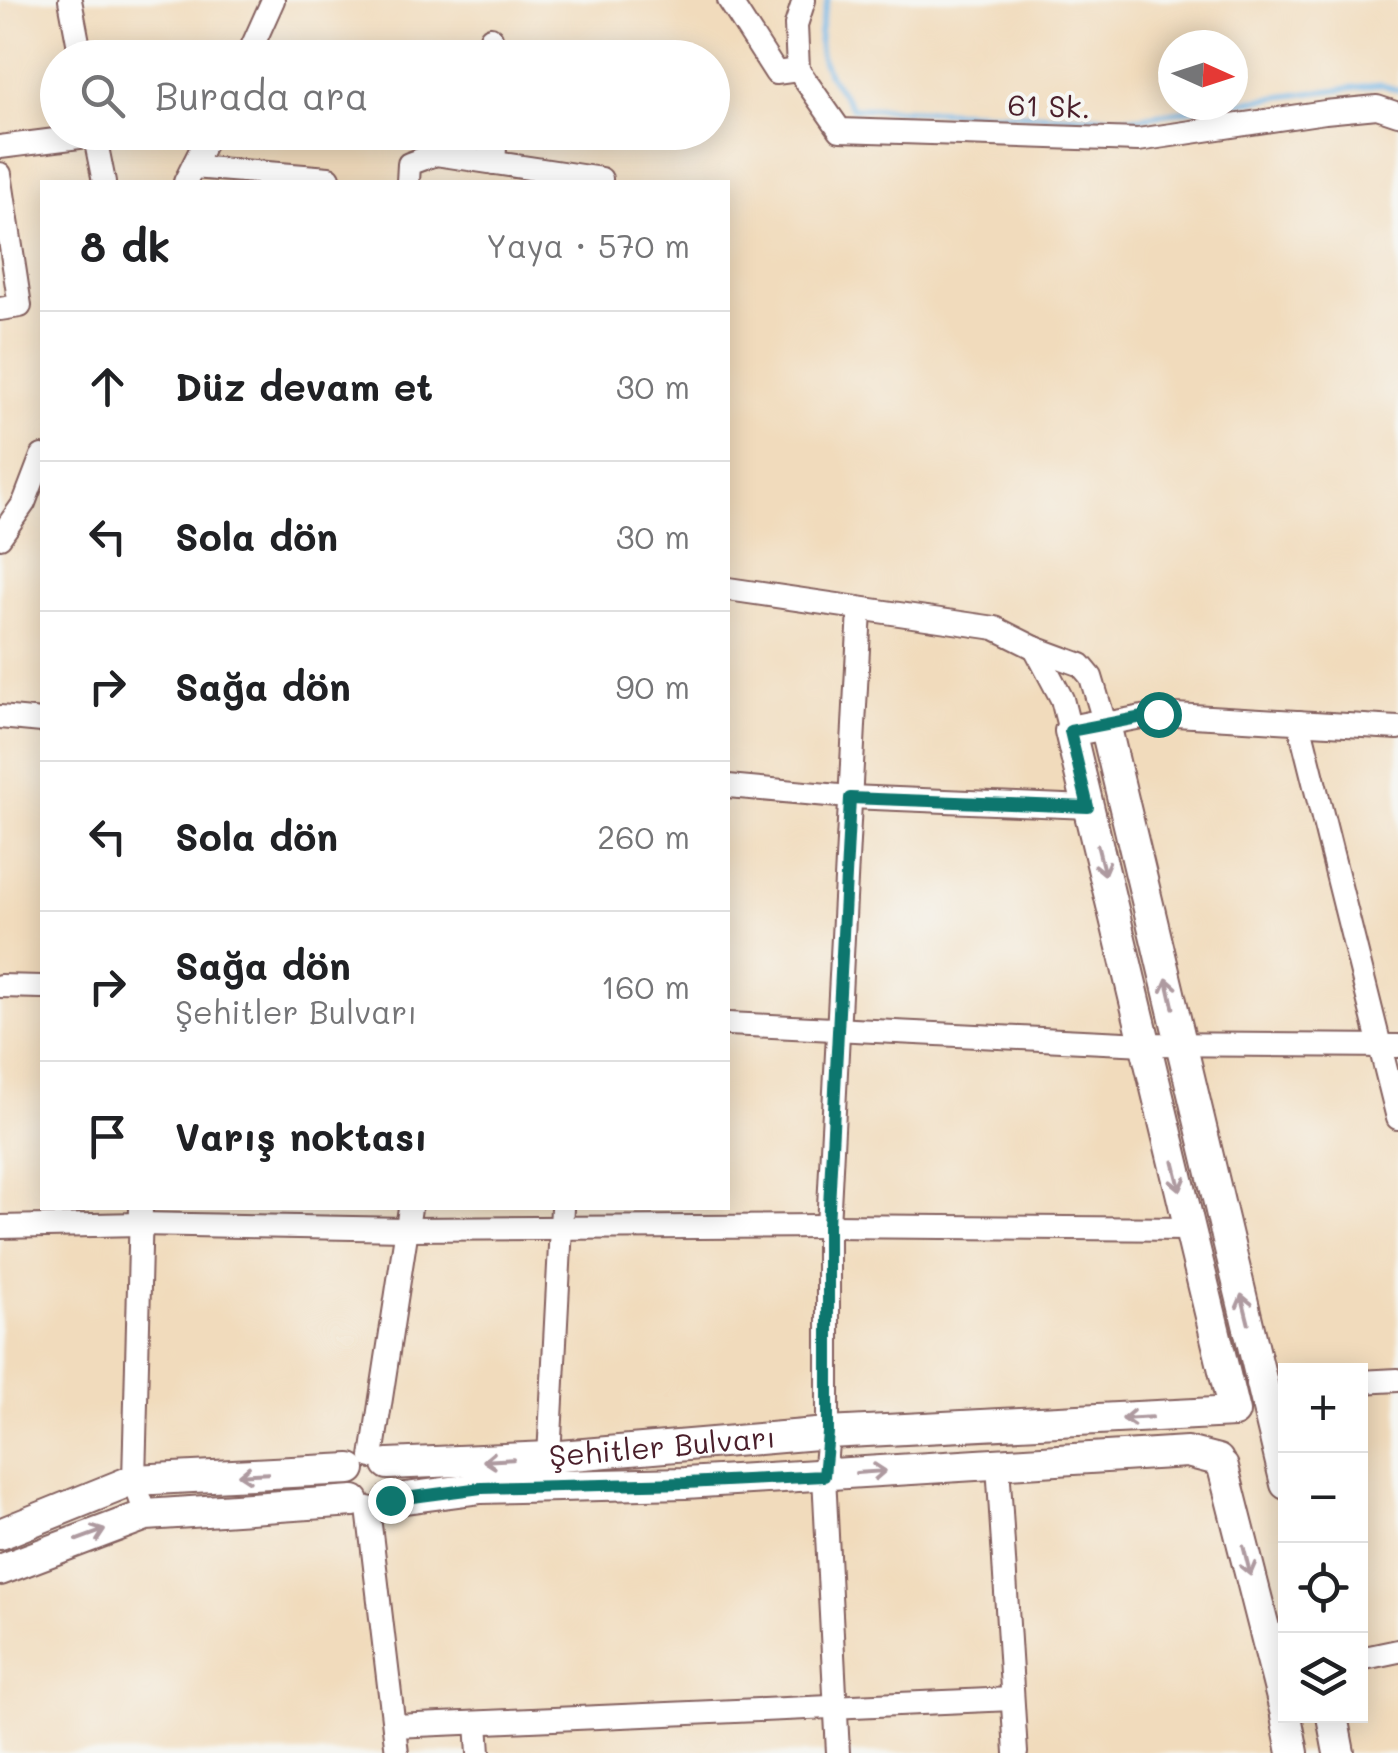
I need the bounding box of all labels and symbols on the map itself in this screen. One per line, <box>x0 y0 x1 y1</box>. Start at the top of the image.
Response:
north arrow <box>1158 30 1248 120</box>
street label: 61 Sk. <box>1007 84 1091 126</box>
route start <box>1136 692 1182 738</box>
one-way arrow <box>1093 843 1111 875</box>
one-way arrow <box>1159 978 1178 1009</box>
one-way arrow <box>1169 1159 1187 1191</box>
one-way arrow <box>1235 1294 1254 1325</box>
one-way arrow <box>1121 1409 1153 1428</box>
street label: Şehitler Bulvarı <box>547 1416 777 1475</box>
one-way arrow <box>483 1450 515 1469</box>
one-way arrow <box>855 1463 887 1482</box>
one-way arrow <box>237 1465 269 1484</box>
route end <box>368 1478 414 1524</box>
one-way arrow <box>75 1525 106 1543</box>
one-way arrow <box>1239 1544 1257 1576</box>

